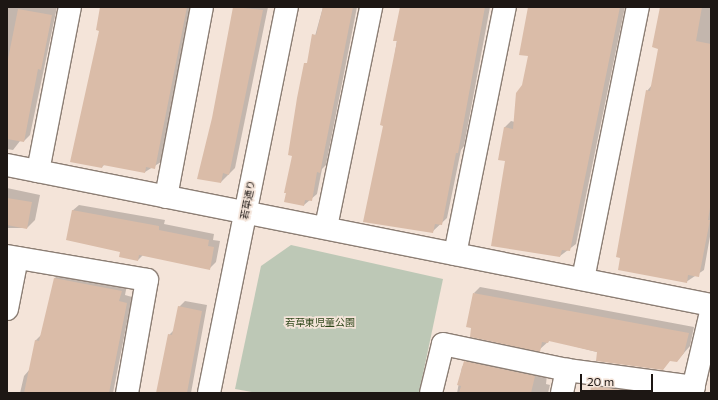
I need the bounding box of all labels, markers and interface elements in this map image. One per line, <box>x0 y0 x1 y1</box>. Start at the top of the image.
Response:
street label: 若草通り <box>238 179 258 221</box>
park label: 若草東児童公園 <box>285 317 355 329</box>
scale bar <box>582 366 655 392</box>
text: 20 m <box>587 374 614 388</box>

